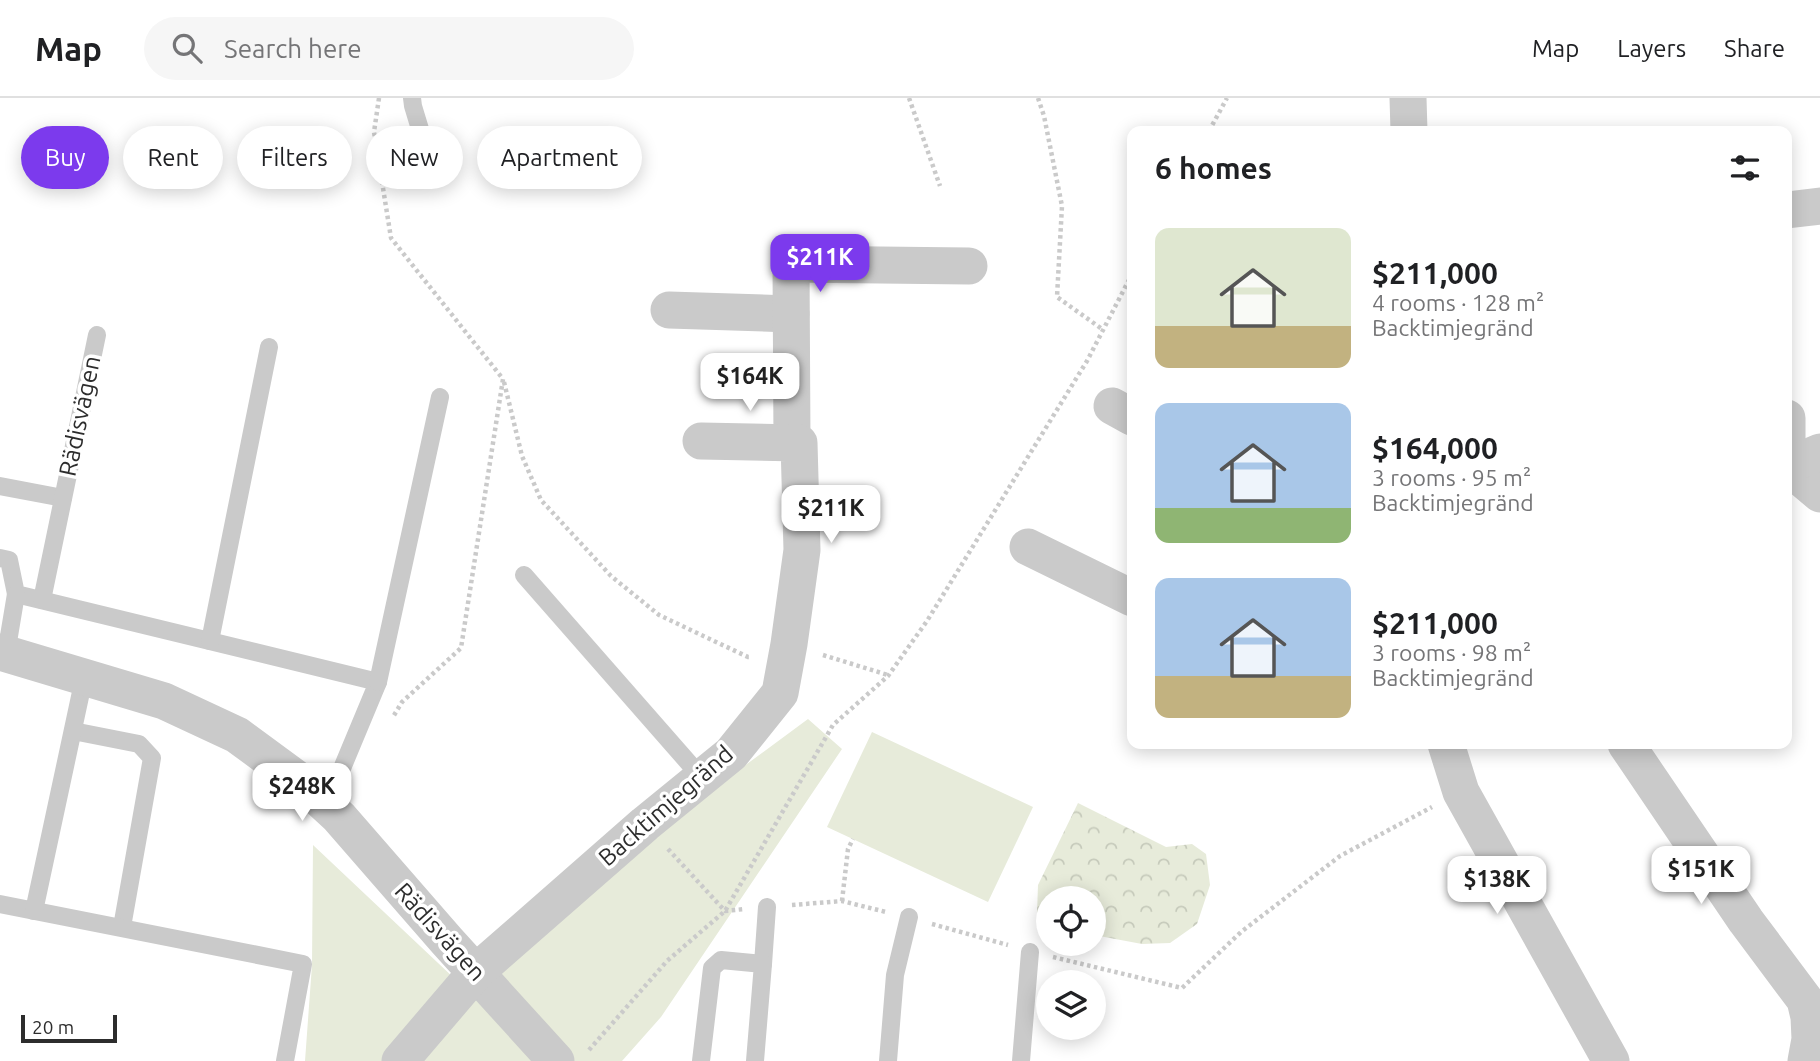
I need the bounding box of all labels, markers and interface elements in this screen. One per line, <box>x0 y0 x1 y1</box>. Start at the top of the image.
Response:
search box <box>144 17 634 80</box>
icon: search <box>168 29 206 67</box>
text: Map <box>35 30 102 67</box>
text: Search here <box>224 34 362 63</box>
text: Map <box>1532 35 1579 62</box>
text: Layers <box>1617 35 1686 62</box>
text: Share <box>1724 35 1785 62</box>
chip: Buy <box>21 126 109 189</box>
chip: Rent <box>123 126 223 189</box>
chip: Filters <box>237 126 352 189</box>
chip: New <box>366 126 463 189</box>
chip: Apartment <box>477 126 642 189</box>
icon: filters <box>1726 149 1764 187</box>
text: 6 homes <box>1155 151 1272 185</box>
pin: $211K <box>771 234 869 294</box>
text: $211K <box>786 244 854 269</box>
icon: home <box>1211 256 1295 340</box>
text: $211,000 <box>1372 256 1498 290</box>
text: 4 rooms · 128 m² <box>1372 290 1544 315</box>
text: Backtimjegränd <box>1372 315 1534 340</box>
street label: Rädisvägen <box>54 353 105 479</box>
pin: $164K <box>701 354 799 413</box>
text: $164K <box>716 363 784 388</box>
icon: home <box>1211 431 1295 515</box>
text: $164,000 <box>1372 431 1498 465</box>
text: 3 rooms · 95 m² <box>1372 465 1531 490</box>
pin: $211K <box>782 486 880 545</box>
text: Backtimjegränd <box>1372 490 1534 515</box>
text: $211K <box>797 495 865 520</box>
icon: home <box>1211 606 1295 690</box>
text: $211,000 <box>1372 606 1498 640</box>
text: 3 rooms · 98 m² <box>1372 640 1531 665</box>
text: Backtimjegränd <box>1372 665 1534 690</box>
street label: Backtimjegränd <box>593 740 738 871</box>
pin: $248K <box>253 764 351 823</box>
text: $248K <box>268 773 336 798</box>
pin: $151K <box>1652 846 1750 906</box>
pin: $138K <box>1448 856 1546 916</box>
text: $151K <box>1667 856 1735 881</box>
text: $138K <box>1463 866 1531 891</box>
street label: Rädisvägen <box>389 877 491 986</box>
map controls <box>1036 886 1106 1040</box>
button: locate <box>1036 886 1106 956</box>
button: layers <box>1036 970 1106 1040</box>
scale bar <box>21 1012 117 1044</box>
text: 20 m <box>32 1016 74 1038</box>

